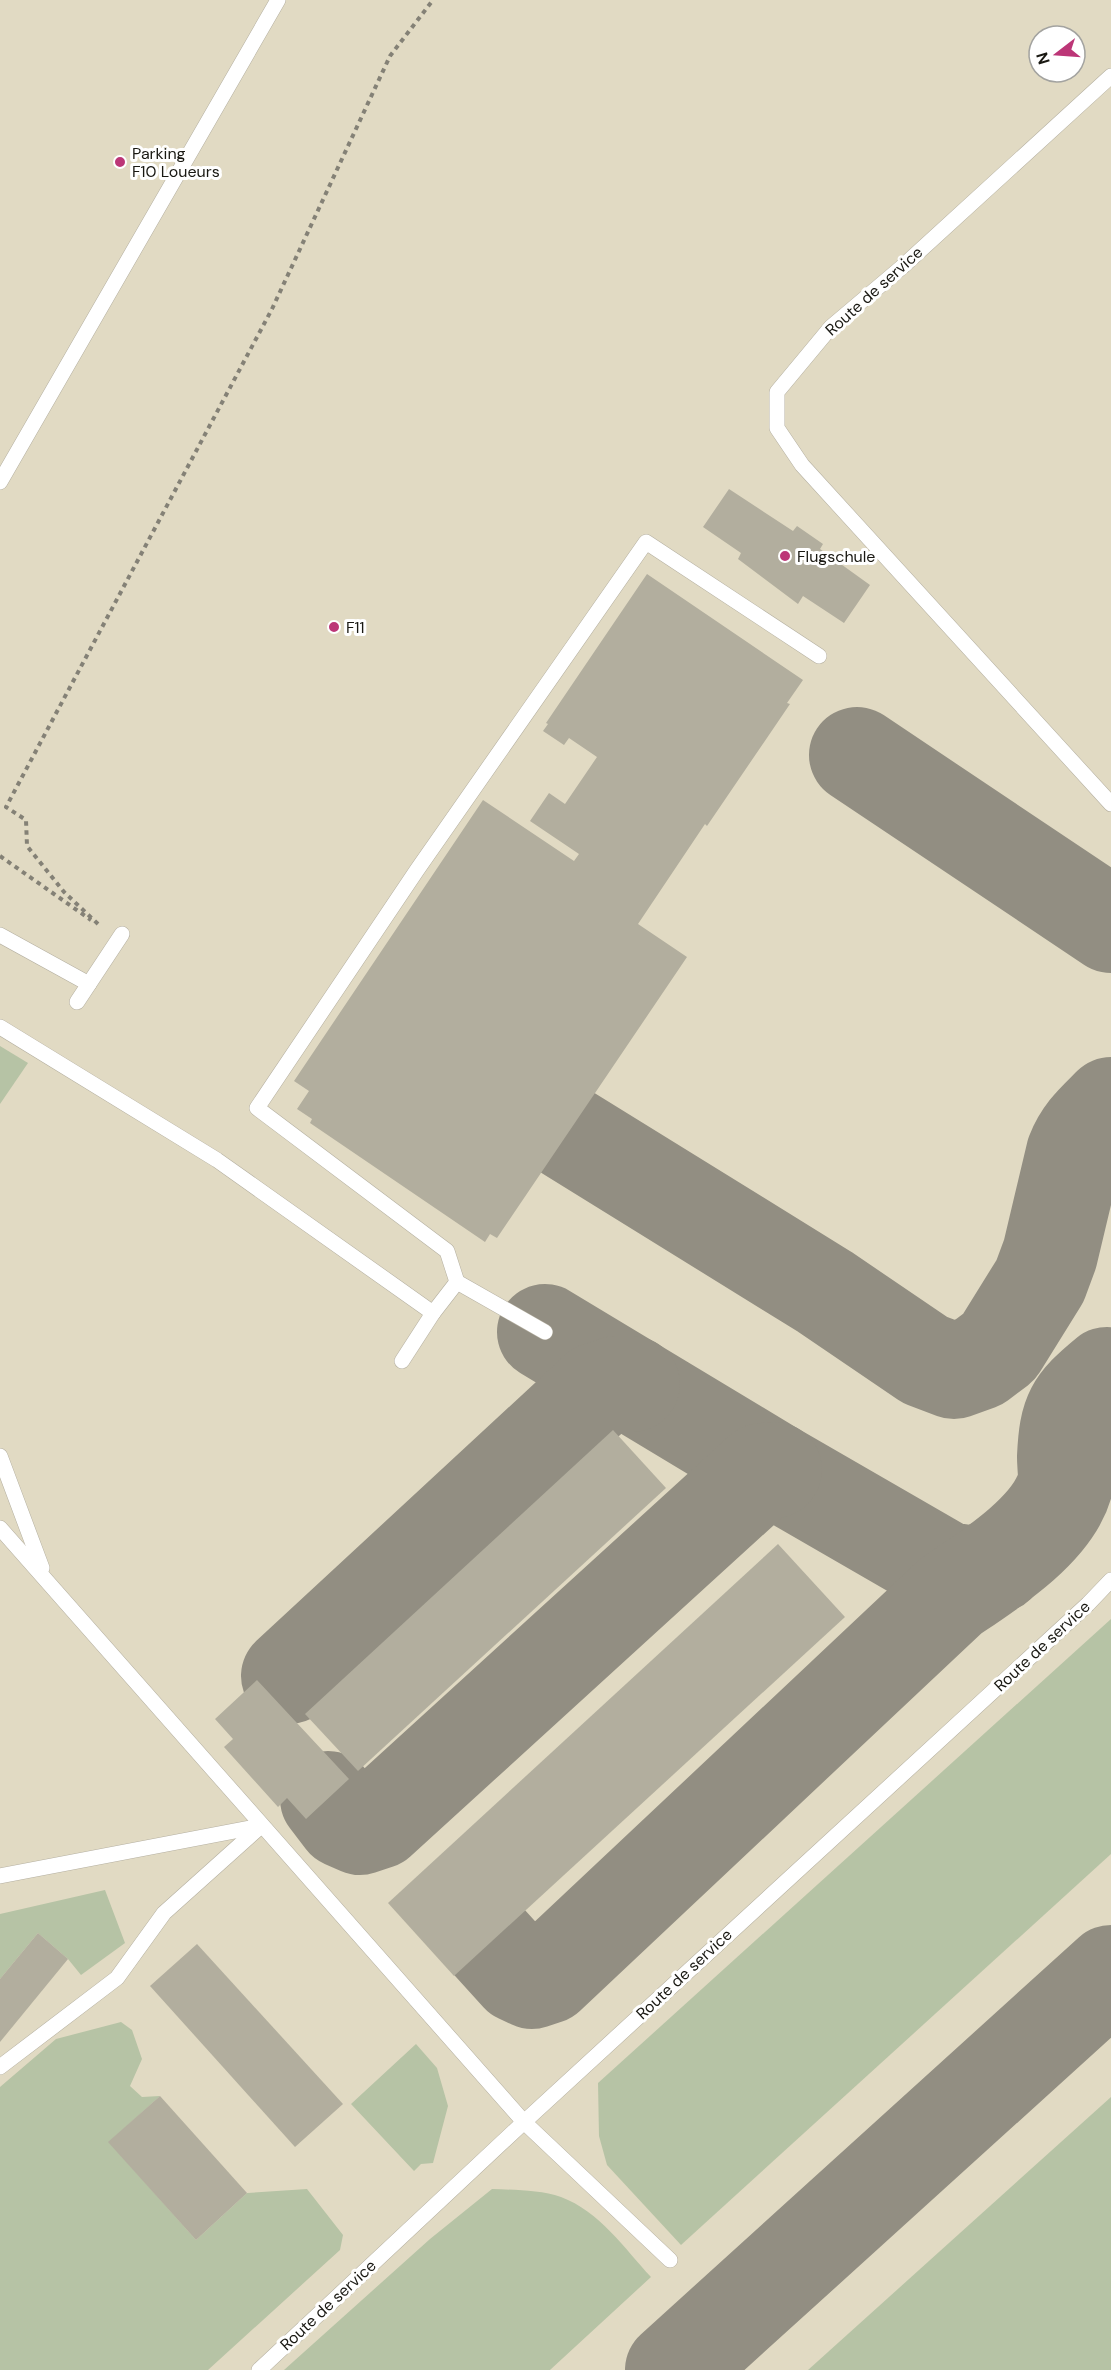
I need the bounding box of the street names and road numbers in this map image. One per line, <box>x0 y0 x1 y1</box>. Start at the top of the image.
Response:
street label: Route de service <box>821 242 927 340</box>
street label: Route de service <box>989 1596 1095 1696</box>
street label: Route de service <box>631 1924 737 2024</box>
street label: Route de service <box>275 2255 381 2355</box>

